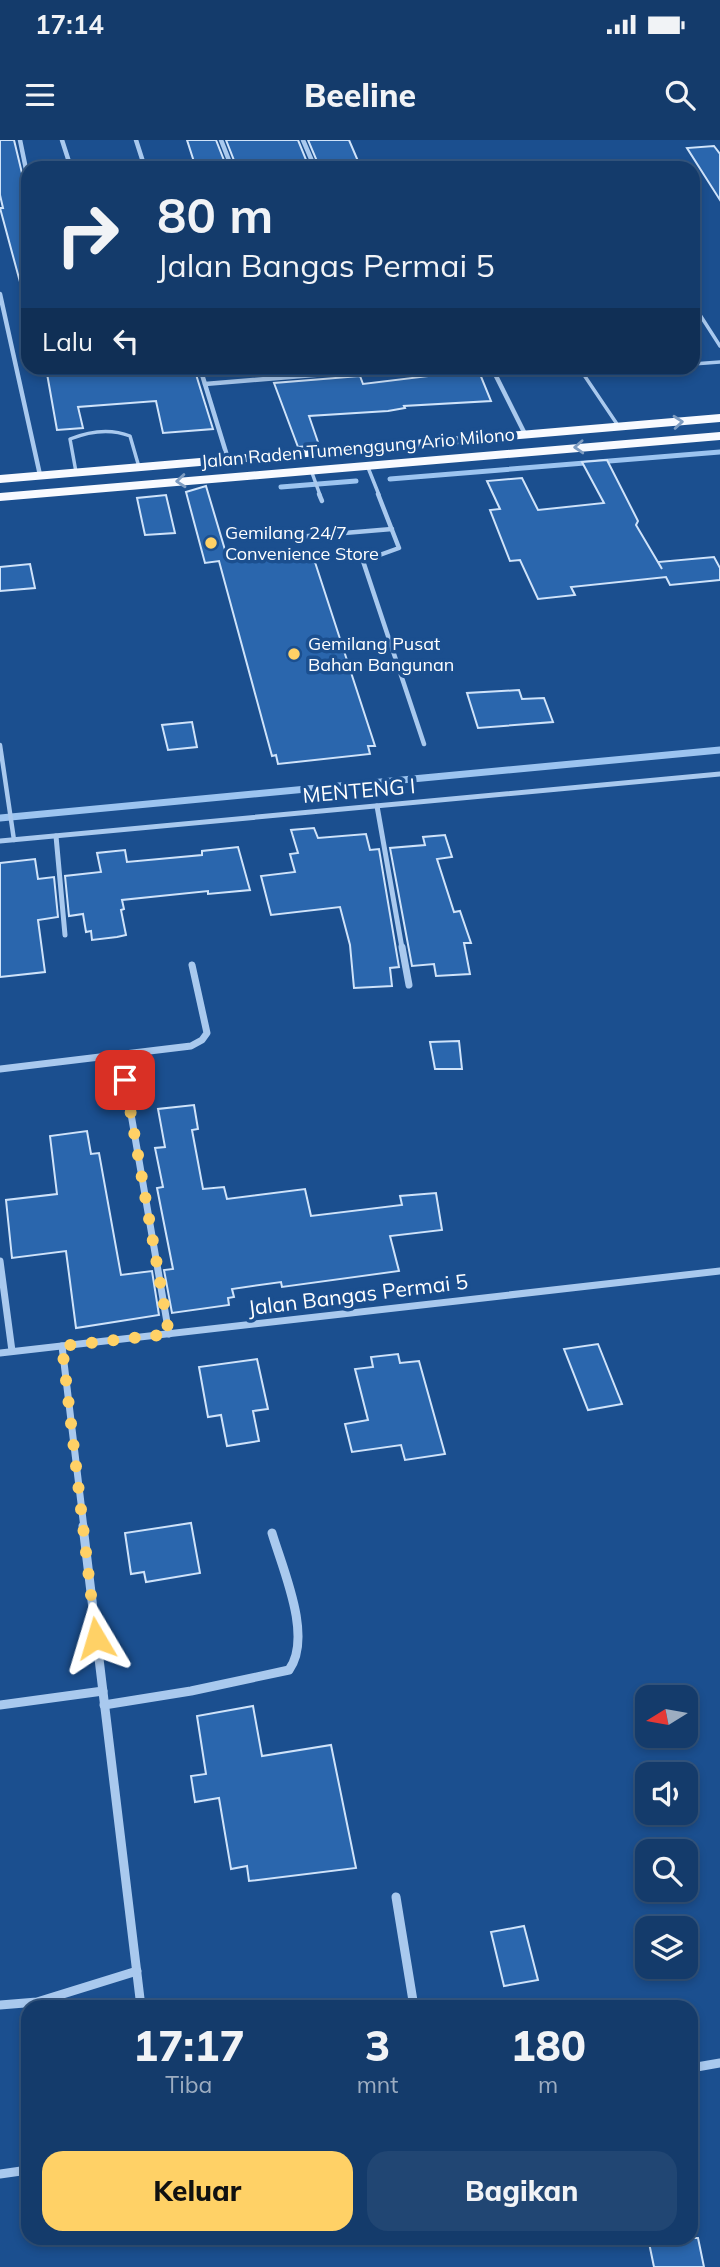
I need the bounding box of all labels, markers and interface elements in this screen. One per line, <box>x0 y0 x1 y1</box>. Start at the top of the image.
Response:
text: 17:14 <box>35 8 104 41</box>
text: Beeline <box>304 75 416 115</box>
icon: menu <box>21 76 59 114</box>
icon: search <box>661 76 699 114</box>
text: 80 m <box>157 184 273 245</box>
icon: right <box>42 189 133 280</box>
text: Jalan Bangas Permai 5 <box>157 245 495 285</box>
icon: left <box>107 322 145 360</box>
text: Lalu <box>42 325 93 358</box>
one-way arrow <box>673 414 684 429</box>
street label: Jalan Raden Tumenggung Ario Milono <box>200 422 516 473</box>
one-way arrow <box>573 439 584 454</box>
one-way arrow <box>175 473 186 488</box>
place label: Gemilang 24/7 Convenience Store <box>225 521 379 565</box>
marker: Gemilang 24/7 Convenience Store <box>203 535 219 551</box>
place label: Gemilang Pusat Bahan Bangunan <box>308 632 454 676</box>
marker: Gemilang Pusat Bahan Bangunan <box>286 646 302 662</box>
street label: MENTENG I <box>301 772 416 808</box>
pin <box>95 1050 155 1110</box>
icon: arrive <box>106 1061 144 1099</box>
street label: Jalan Bangas Permai 5 <box>246 1268 469 1320</box>
position arrow <box>59 1601 133 1675</box>
north arrow <box>635 1685 698 1748</box>
map controls <box>635 1685 698 1979</box>
button: sound <box>635 1762 698 1825</box>
button: search <box>635 1839 698 1902</box>
button: layers <box>635 1916 698 1979</box>
text: 17:17 <box>133 2019 245 2072</box>
text: 3 <box>365 2019 390 2072</box>
text: 180 <box>510 2019 586 2072</box>
text: Tiba <box>165 2070 212 2099</box>
text: mnt <box>357 2070 398 2099</box>
text: m <box>538 2070 558 2099</box>
button: Keluar <box>42 2151 353 2231</box>
button: Bagikan <box>367 2151 677 2231</box>

